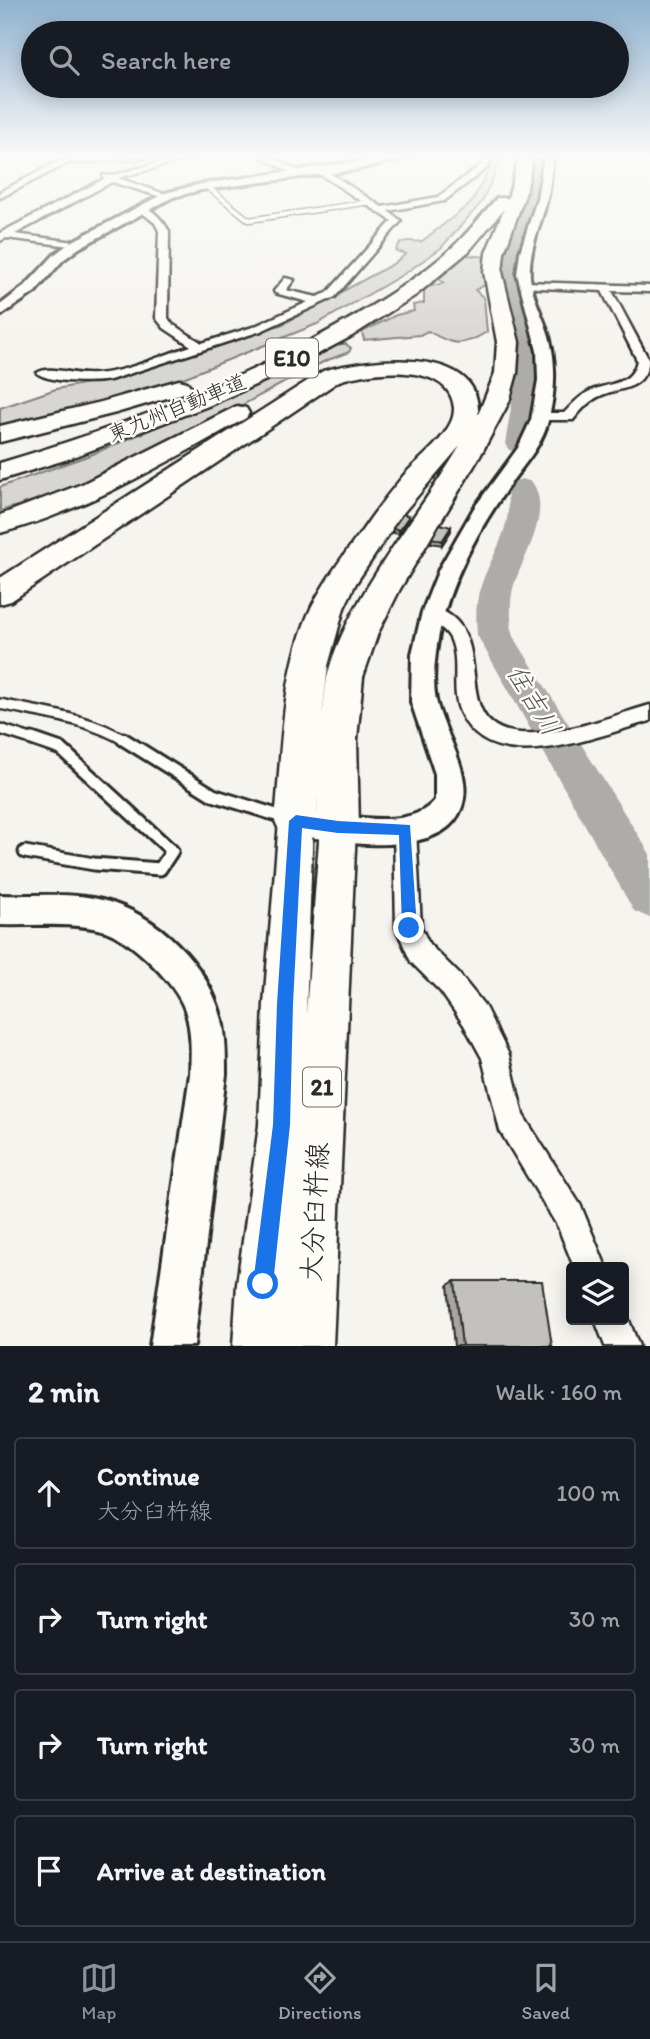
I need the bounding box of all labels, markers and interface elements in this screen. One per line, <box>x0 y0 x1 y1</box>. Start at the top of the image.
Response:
search box <box>21 21 629 98</box>
icon: search <box>45 41 83 79</box>
text: Search here <box>101 44 231 76</box>
road number: E10 <box>266 338 318 378</box>
street label: 東九州自動車道 <box>104 368 250 447</box>
water label: 住吉川 <box>500 658 568 742</box>
route end <box>393 912 424 943</box>
road number: 21 <box>303 1068 341 1106</box>
street label: 大分臼杵線 <box>293 1141 335 1283</box>
map controls <box>566 1262 629 1325</box>
button: layers <box>566 1262 629 1325</box>
route start <box>247 1268 278 1299</box>
text: 2 min <box>28 1373 99 1410</box>
text: Walk · 160 m <box>496 1378 622 1406</box>
text: Continue <box>97 1460 200 1492</box>
icon: ahead <box>30 1474 68 1512</box>
text: 100 m <box>556 1479 620 1507</box>
text: 大分臼杵線 <box>97 1497 212 1525</box>
icon: right <box>30 1600 68 1638</box>
text: Turn right <box>97 1603 208 1635</box>
text: 30 m <box>569 1605 620 1633</box>
icon: right <box>30 1726 68 1764</box>
text: Turn right <box>97 1729 208 1761</box>
text: 30 m <box>569 1731 620 1759</box>
icon: arrive <box>30 1852 68 1890</box>
text: Arrive at destination <box>97 1855 326 1887</box>
tab: Map <box>80 1959 118 2024</box>
tab: Directions <box>278 1959 362 2024</box>
tab: Saved <box>522 1959 570 2024</box>

